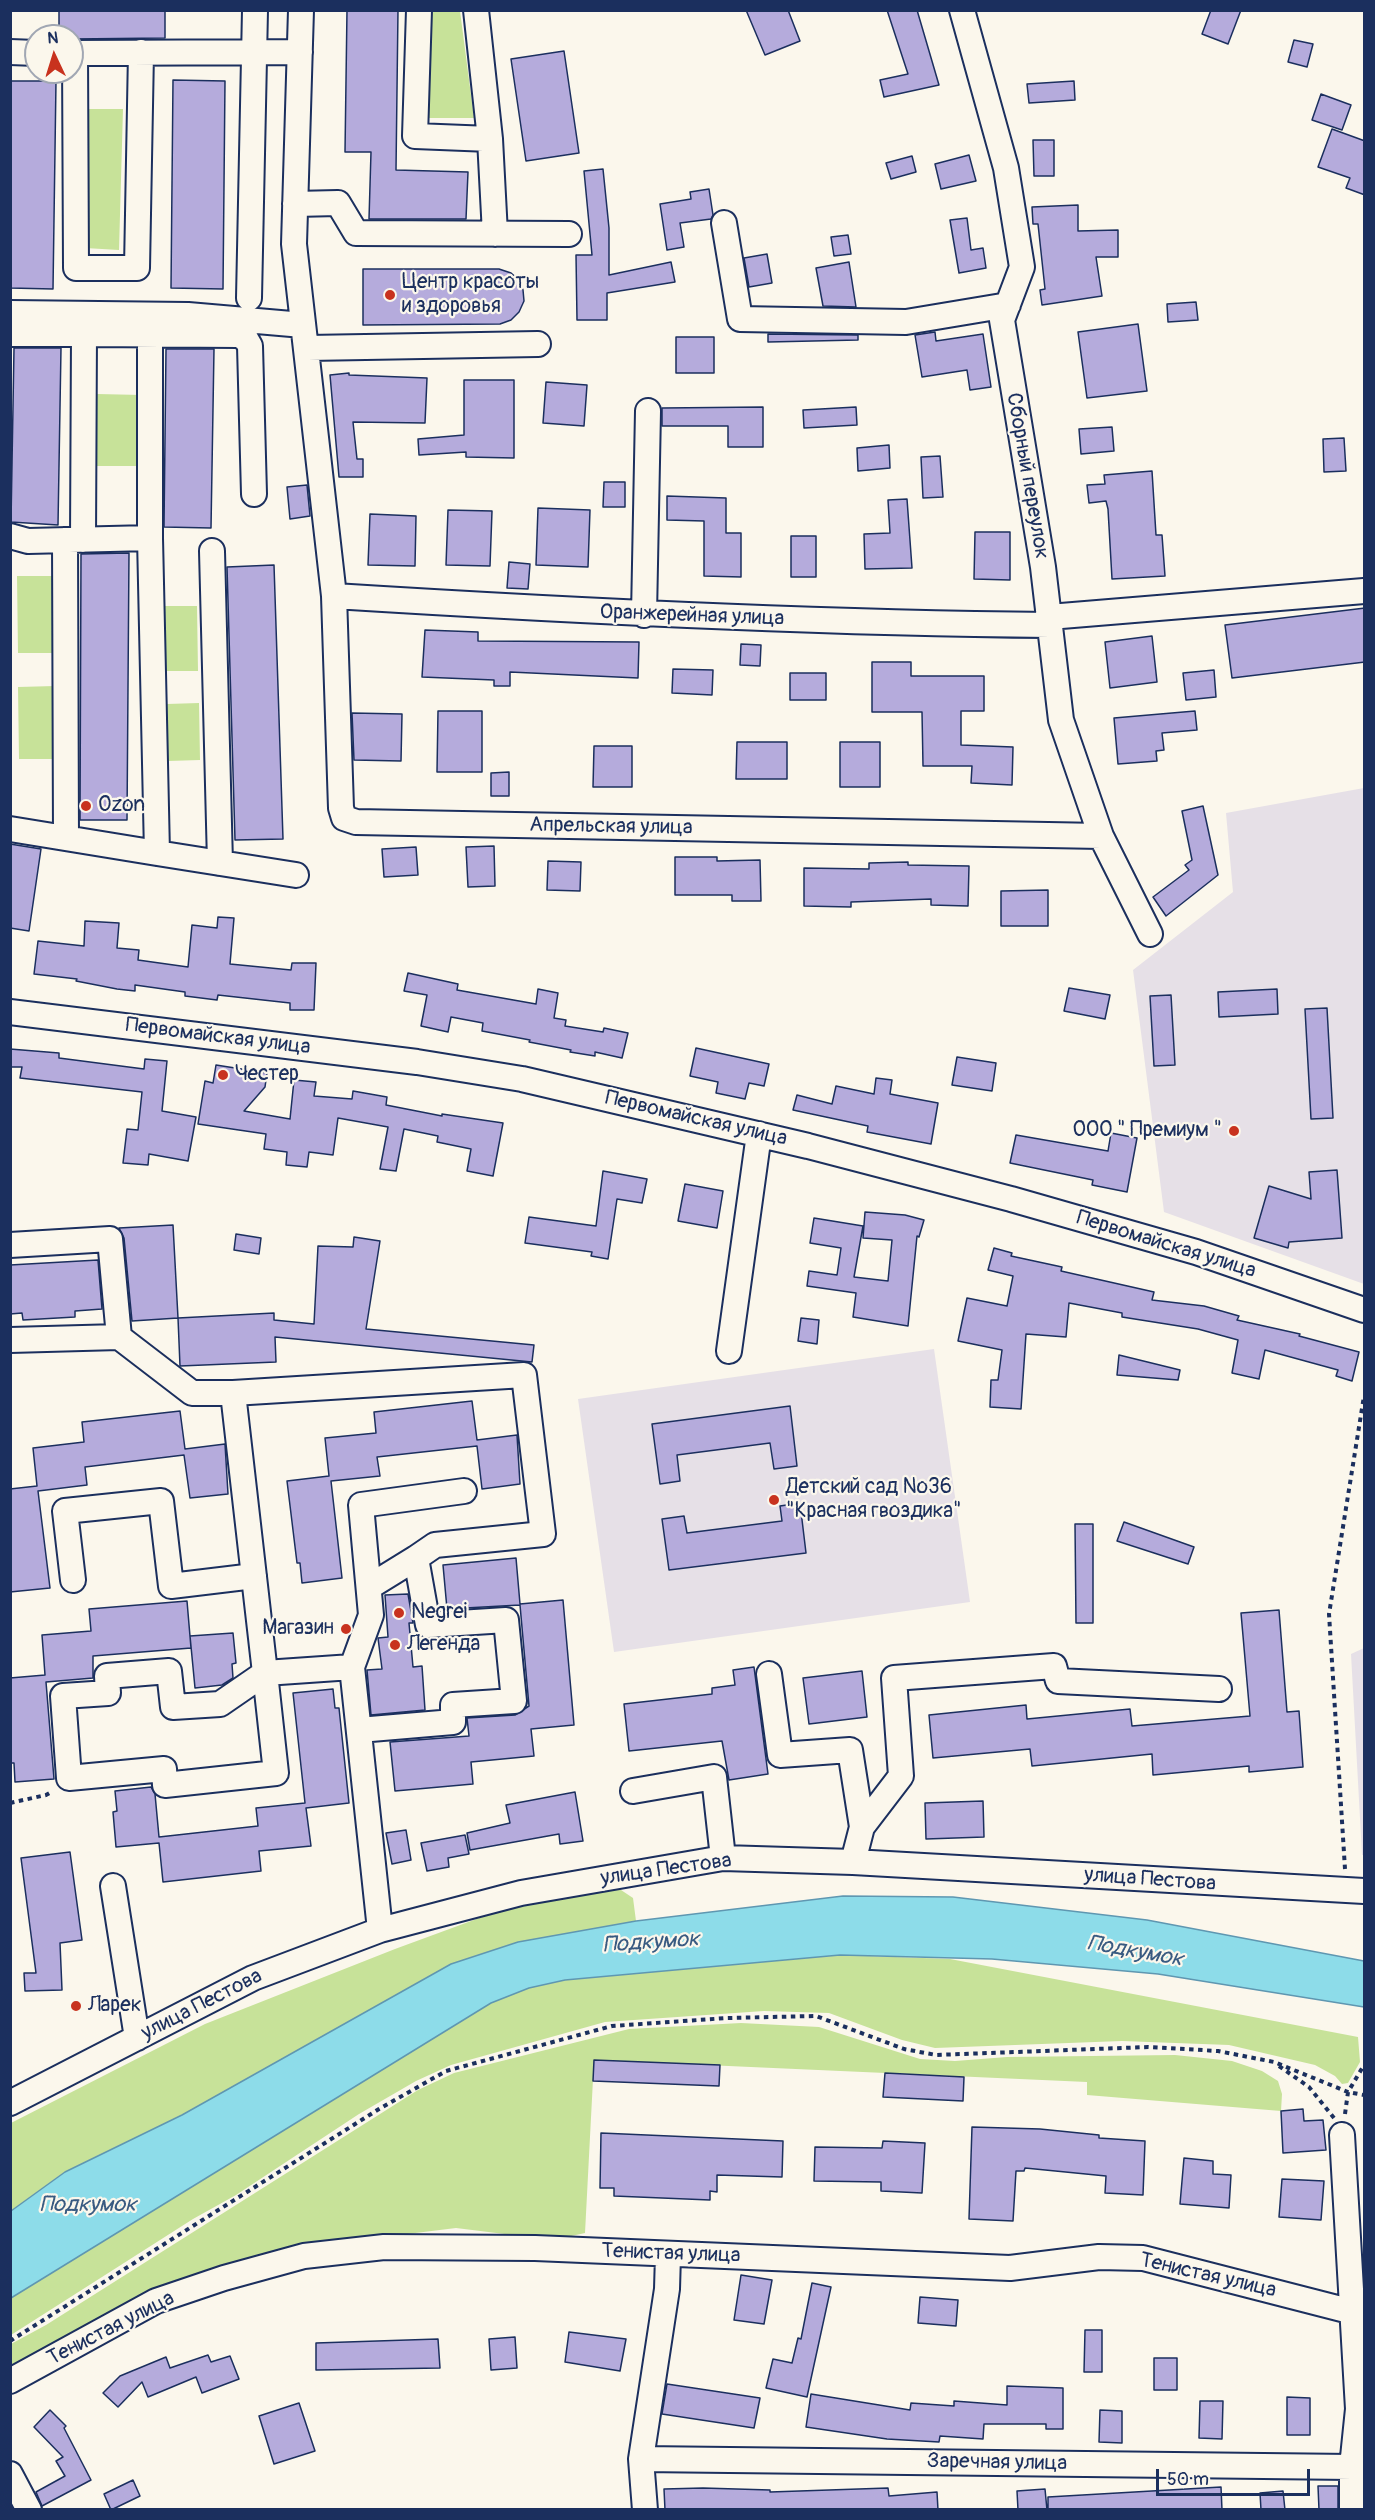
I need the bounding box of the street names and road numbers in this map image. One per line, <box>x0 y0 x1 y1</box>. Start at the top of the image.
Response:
street label: Сборный переулок <box>1000 391 1054 561</box>
street label: Оранжерейная улица <box>599 600 785 632</box>
street label: Апрельская улица <box>529 813 693 841</box>
street label: Первомайская улица <box>124 1013 312 1061</box>
street label: Первомайская улица <box>602 1086 790 1152</box>
street label: Первомайская улица <box>1073 1206 1259 1284</box>
street label: улица Пестова <box>599 1848 733 1892</box>
street label: улица Пестова <box>1083 1863 1217 1897</box>
street label: улица Пестова <box>137 1964 267 2046</box>
street label: Тенистая улица <box>601 2239 741 2269</box>
street label: Тенистая улица <box>1137 2248 1279 2304</box>
street label: Тенистая улица <box>43 2286 179 2372</box>
street label: Заречная улица <box>927 2449 1067 2477</box>

